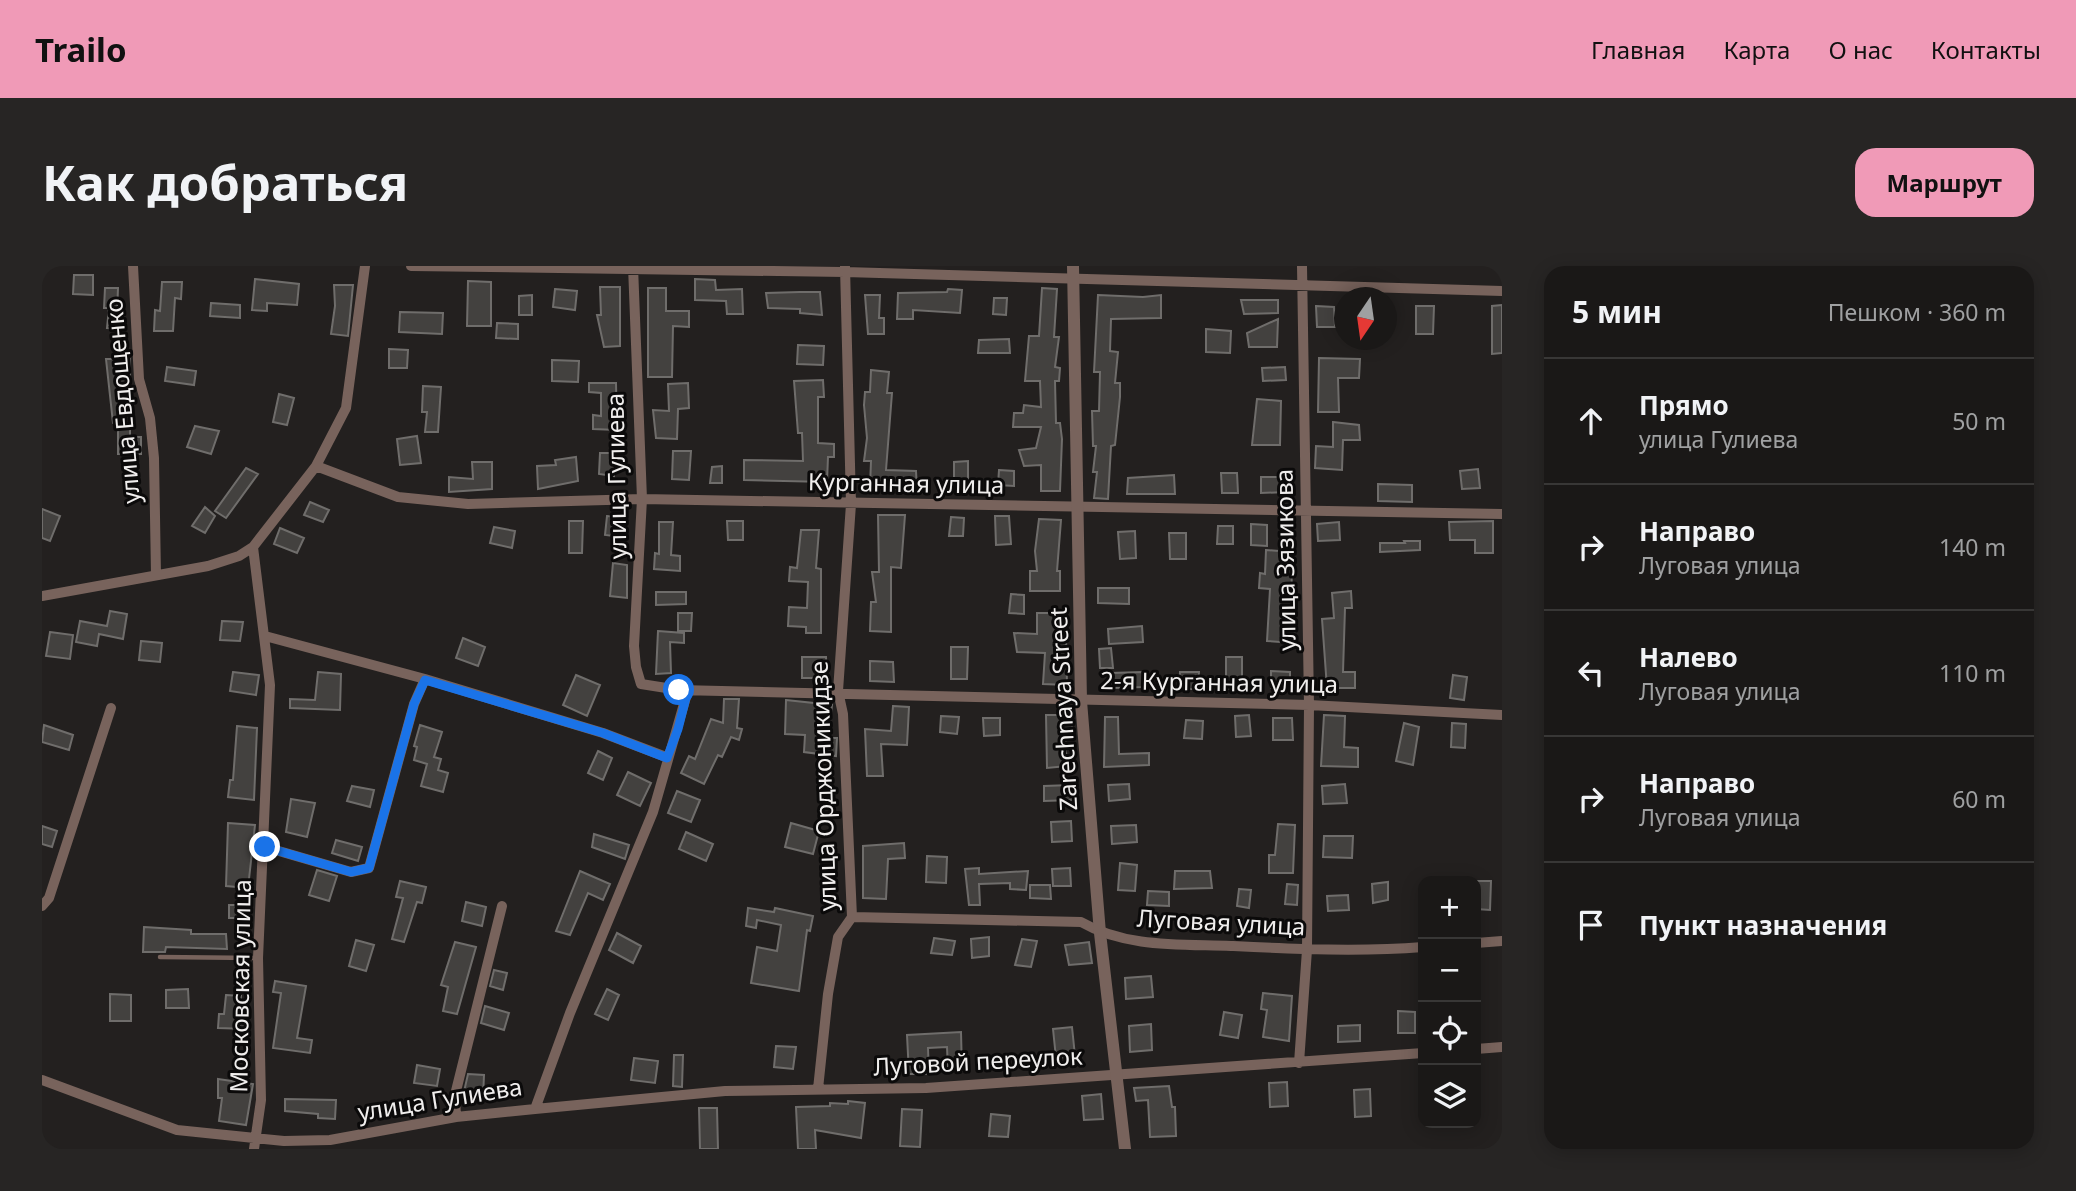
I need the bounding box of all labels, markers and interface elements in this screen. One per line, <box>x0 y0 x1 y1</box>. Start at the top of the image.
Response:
text: Trailo <box>35 27 127 72</box>
text: Главная <box>1591 33 1685 66</box>
text: Карта <box>1723 33 1790 66</box>
text: О нас <box>1828 33 1893 66</box>
text: Контакты <box>1931 33 2041 66</box>
button: Маршрут <box>1855 148 2034 217</box>
text: Как добраться <box>42 149 408 215</box>
north arrow <box>1334 287 1397 350</box>
text: 5 мин <box>1572 291 1662 332</box>
text: Пешком · 360 m <box>1828 296 2006 328</box>
street label: улица Евдощенко <box>96 297 147 505</box>
text: Прямо <box>1639 387 1729 423</box>
street label: улица Гулиева <box>598 393 633 559</box>
icon: ahead <box>1572 402 1610 440</box>
text: 50 m <box>1952 405 2006 437</box>
text: улица Гулиева <box>1639 423 1798 455</box>
street label: Курганная улица <box>808 464 1004 501</box>
street label: улица Зязикова <box>1266 469 1303 651</box>
text: Направо <box>1639 513 1755 549</box>
icon: right <box>1572 528 1610 566</box>
text: 140 m <box>1939 531 2006 563</box>
text: Луговая улица <box>1639 549 1800 581</box>
street label: Zarechnaya Street <box>1041 606 1084 812</box>
text: Налево <box>1639 639 1738 675</box>
icon: left <box>1572 654 1610 692</box>
text: 110 m <box>1939 657 2006 689</box>
street label: улица Орджоникидзе <box>802 660 843 912</box>
street label: 2-я Курганная улица <box>1100 663 1338 700</box>
route start <box>663 674 694 705</box>
text: Луговая улица <box>1639 675 1800 707</box>
text: Направо <box>1639 765 1755 801</box>
icon: right <box>1572 780 1610 818</box>
text: 60 m <box>1952 783 2006 815</box>
text: Луговая улица <box>1639 801 1800 833</box>
route end <box>249 831 280 862</box>
map controls <box>1418 876 1481 1128</box>
button: + <box>1418 876 1481 939</box>
street label: Московская улица <box>221 879 258 1093</box>
street label: Луговая улица <box>1136 901 1306 942</box>
icon: arrive <box>1572 906 1610 944</box>
text: Пункт назначения <box>1639 907 1887 943</box>
button: − <box>1418 939 1481 1002</box>
button: locate <box>1418 1002 1481 1065</box>
street label: Луговой переулок <box>872 1039 1084 1082</box>
button: layers <box>1418 1065 1481 1128</box>
street label: улица Гулиева <box>355 1069 524 1128</box>

